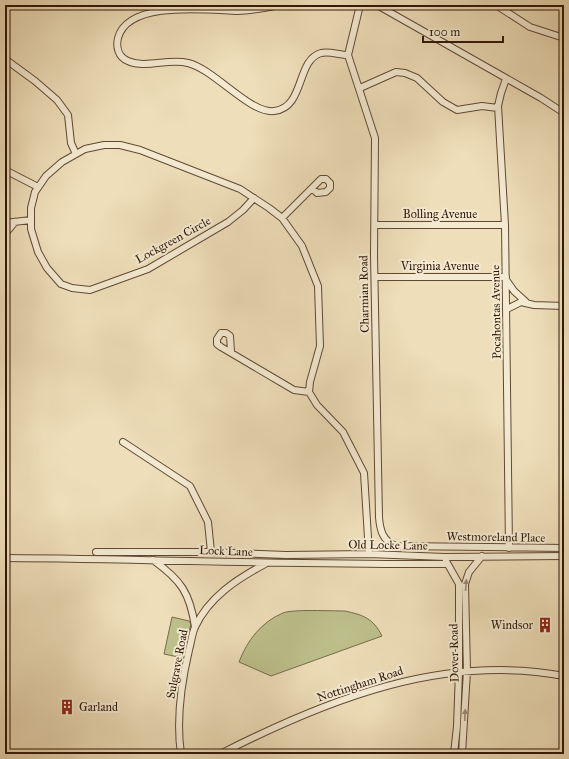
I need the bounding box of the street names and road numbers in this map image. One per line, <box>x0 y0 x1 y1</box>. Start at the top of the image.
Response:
street label: Bolling Avenue <box>403 207 477 222</box>
street label: Lockgreen Circle <box>133 214 214 267</box>
street label: Charmian Road <box>356 255 372 333</box>
street label: Virginia Avenue <box>400 259 479 274</box>
street label: Pocahontas Avenue <box>488 265 504 359</box>
street label: Westmoreland Place <box>447 529 545 545</box>
street label: Old Locke Lane <box>348 537 428 553</box>
street label: Lock Lane <box>199 543 253 559</box>
street label: Dover Road <box>446 623 462 683</box>
street label: Sulgrave Road <box>163 628 192 700</box>
street label: Nottingham Road <box>315 663 405 706</box>

